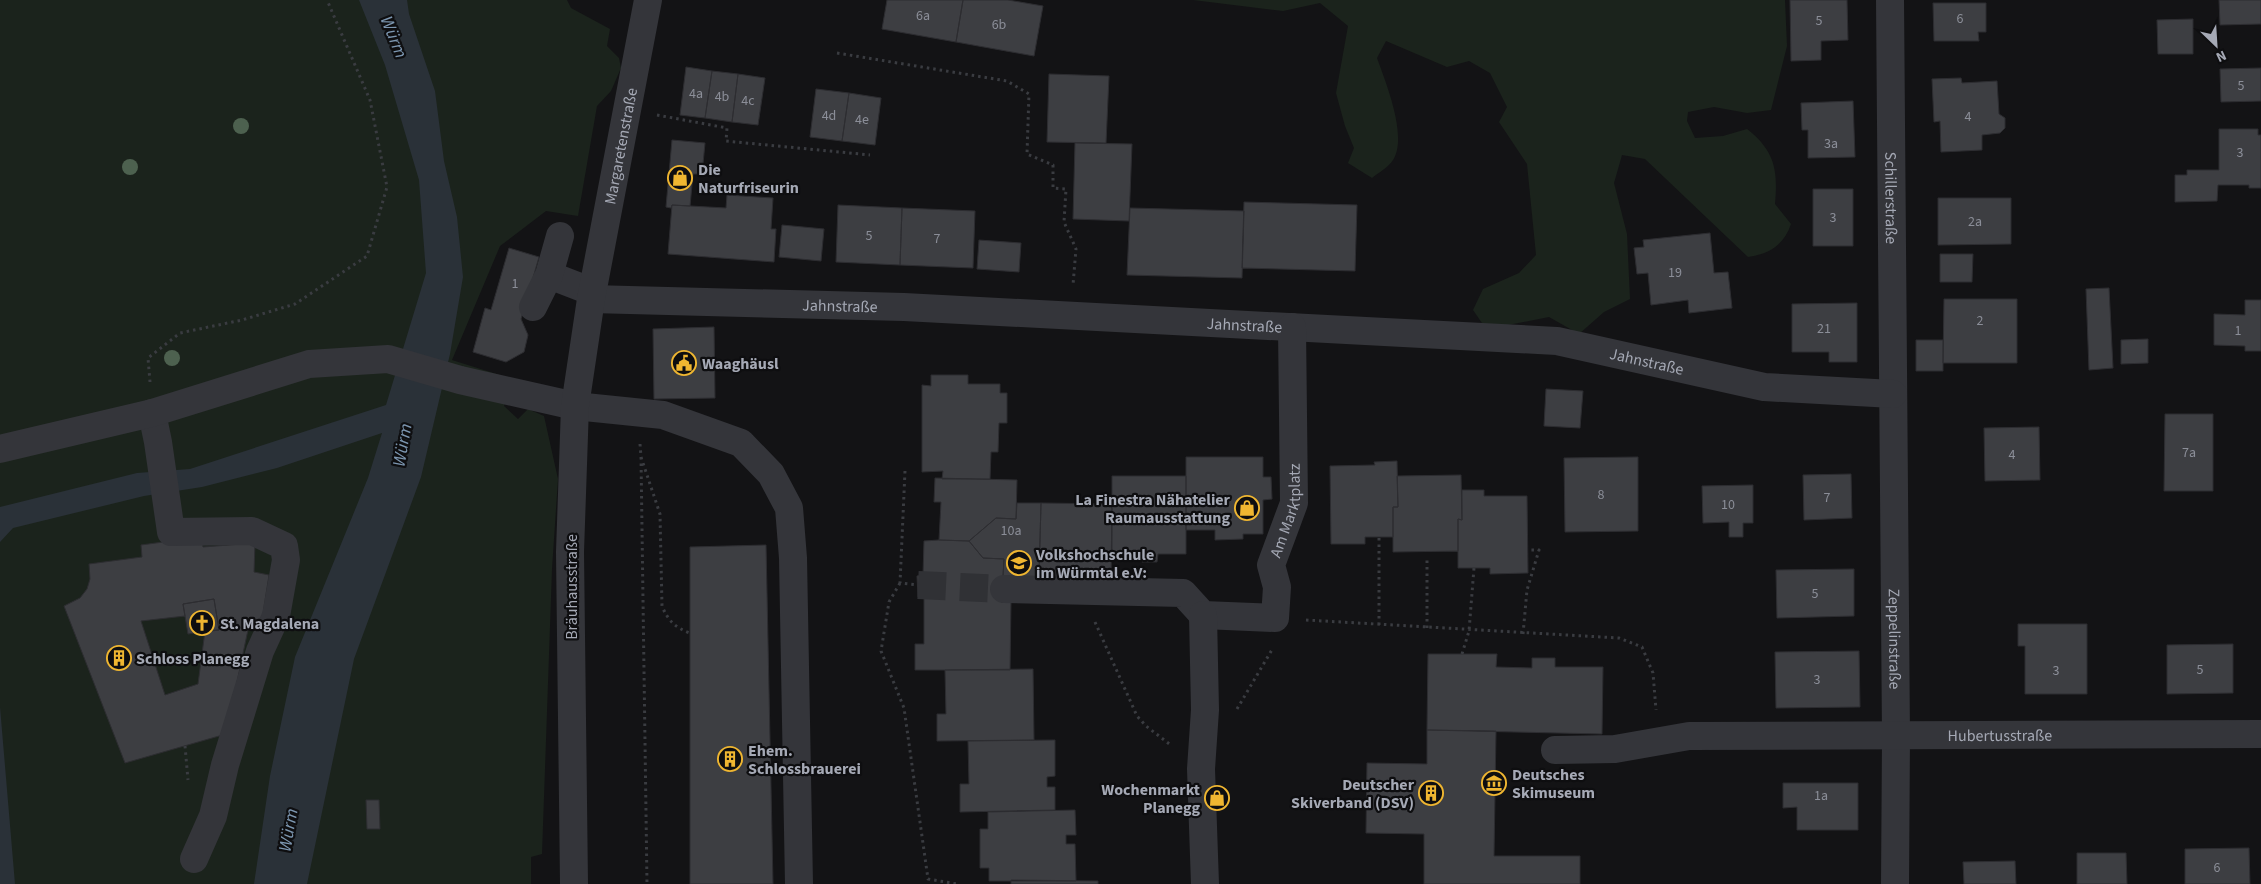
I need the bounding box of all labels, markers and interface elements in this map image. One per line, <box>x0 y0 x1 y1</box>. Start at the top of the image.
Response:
house number: 6a <box>916 6 930 26</box>
house number: 6 <box>1957 9 1964 29</box>
house number: 5 <box>1816 11 1823 31</box>
water label: Würm <box>374 12 413 62</box>
house number: 6b <box>992 15 1007 35</box>
north arrow <box>2191 20 2241 70</box>
text: N <box>2213 45 2230 67</box>
house number: 5 <box>2238 76 2245 96</box>
house number: 4a <box>689 84 703 104</box>
street label: Margaretenstraße <box>599 86 643 206</box>
house number: 4b <box>715 87 730 107</box>
house number: 4c <box>741 91 755 111</box>
house number: 4d <box>822 106 836 126</box>
house number: 4 <box>1965 107 1972 127</box>
house number: 4e <box>855 110 869 130</box>
house number: 3a <box>1824 134 1838 154</box>
house number: 3 <box>2237 143 2244 163</box>
street label: Schillerstraße <box>1879 152 1902 244</box>
place label: Die Naturfriseurin <box>698 159 799 199</box>
shop icon: Die Naturfriseurin <box>667 165 693 191</box>
house number: 3 <box>1830 208 1837 228</box>
house number: 2a <box>1968 212 1982 232</box>
house number: 5 <box>866 226 873 246</box>
house number: 7 <box>934 229 941 249</box>
house number: 19 <box>1668 263 1682 283</box>
house number: 1 <box>512 274 519 294</box>
street label: Jahnstraße <box>802 294 878 318</box>
house number: 2 <box>1977 311 1984 331</box>
street label: Jahnstraße <box>1206 313 1283 339</box>
house number: 21 <box>1817 319 1831 339</box>
house number: 1 <box>2235 321 2242 341</box>
street label: Jahnstraße <box>1607 343 1686 381</box>
public building icon: Waaghäusl <box>671 350 697 376</box>
place label: Waaghäusl <box>702 353 779 375</box>
water label: Würm <box>386 421 419 469</box>
house number: 7a <box>2182 443 2196 463</box>
house number: 4 <box>2009 445 2016 465</box>
street label: Am Marktplatz <box>1265 463 1306 561</box>
house number: 8 <box>1598 485 1605 505</box>
house number: 7 <box>1824 488 1831 508</box>
place label: La Finestra Nähatelier Raumausstattung <box>1075 489 1231 529</box>
shop icon: La Finestra Nähatelier Raumausstattung <box>1234 495 1260 521</box>
house number: 10 <box>1721 495 1735 515</box>
house number: 10a <box>1001 521 1021 541</box>
street label: Bräuhausstraße <box>561 534 583 640</box>
place label: Volkshochschule im Würmtal e.V: <box>1035 544 1154 584</box>
school or university icon: Volkshochschule im Würmtal e.V: <box>1006 550 1032 576</box>
house number: 5 <box>1812 584 1819 604</box>
street label: Zeppelinstraße <box>1883 588 1906 690</box>
church icon: St. Magdalena <box>189 610 215 636</box>
place label: St. Magdalena <box>220 613 319 635</box>
building icon: Schloss Planegg <box>106 645 132 671</box>
place label: Schloss Planegg <box>136 648 250 670</box>
house number: 5 <box>2197 660 2204 680</box>
house number: 3 <box>2053 661 2060 681</box>
house number: 3 <box>1814 670 1821 690</box>
street label: Hubertusstraße <box>1948 725 2052 747</box>
place label: Ehem. Schlossbrauerei <box>748 740 861 780</box>
building icon: Ehem. Schlossbrauerei <box>717 746 743 772</box>
place label: Deutsches Skimuseum <box>1512 764 1595 804</box>
museum icon: Deutsches Skimuseum <box>1481 770 1507 796</box>
place label: Deutscher Skiverband (DSV) <box>1291 774 1415 814</box>
place label: Wochenmarkt Planegg <box>1101 779 1200 819</box>
building icon: Deutscher Skiverband (DSV) <box>1418 780 1444 806</box>
shop icon: Wochenmarkt Planegg <box>1204 785 1230 811</box>
house number: 1a <box>1814 786 1828 806</box>
water label: Würm <box>272 806 305 854</box>
house number: 6 <box>2214 858 2221 878</box>

